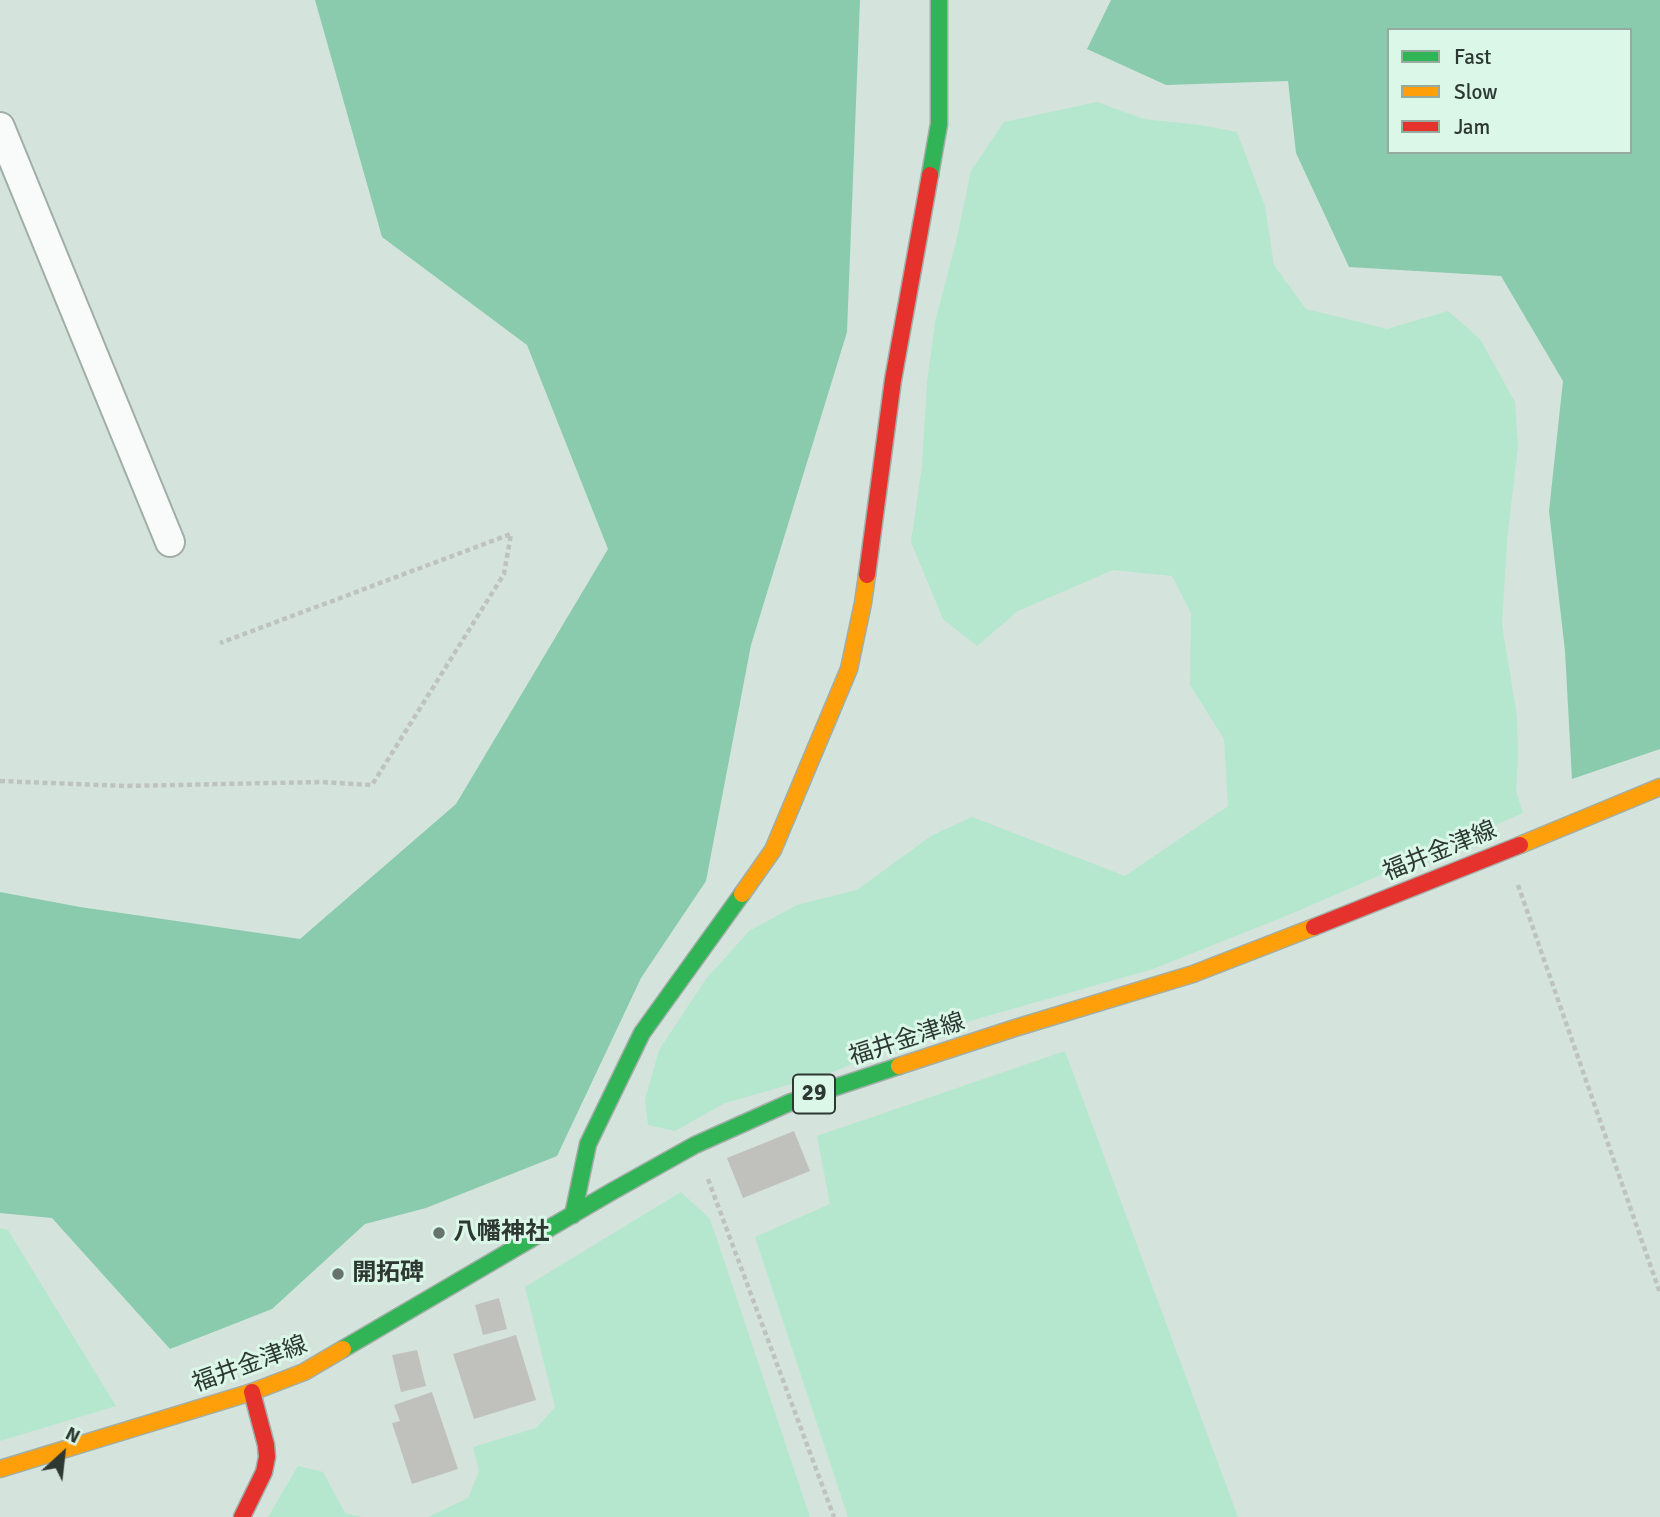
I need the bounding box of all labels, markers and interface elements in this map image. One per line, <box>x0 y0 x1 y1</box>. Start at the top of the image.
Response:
legend <box>1387 28 1632 154</box>
text: Fast <box>1454 44 1491 70</box>
text: Slow <box>1454 79 1498 105</box>
text: Jam <box>1454 114 1490 140</box>
street label: 福井金津線 <box>1379 816 1501 888</box>
street label: 福井金津線 <box>845 1008 969 1072</box>
road number: 29 <box>793 1074 835 1114</box>
place label: 八幡神社 <box>453 1219 549 1247</box>
marker: 八幡神社 <box>431 1225 447 1241</box>
place label: 開拓碑 <box>352 1260 424 1288</box>
marker: 開拓碑 <box>330 1266 346 1282</box>
street label: 福井金津線 <box>189 1331 311 1399</box>
north arrow <box>28 1419 98 1489</box>
text: N <box>61 1422 84 1449</box>

